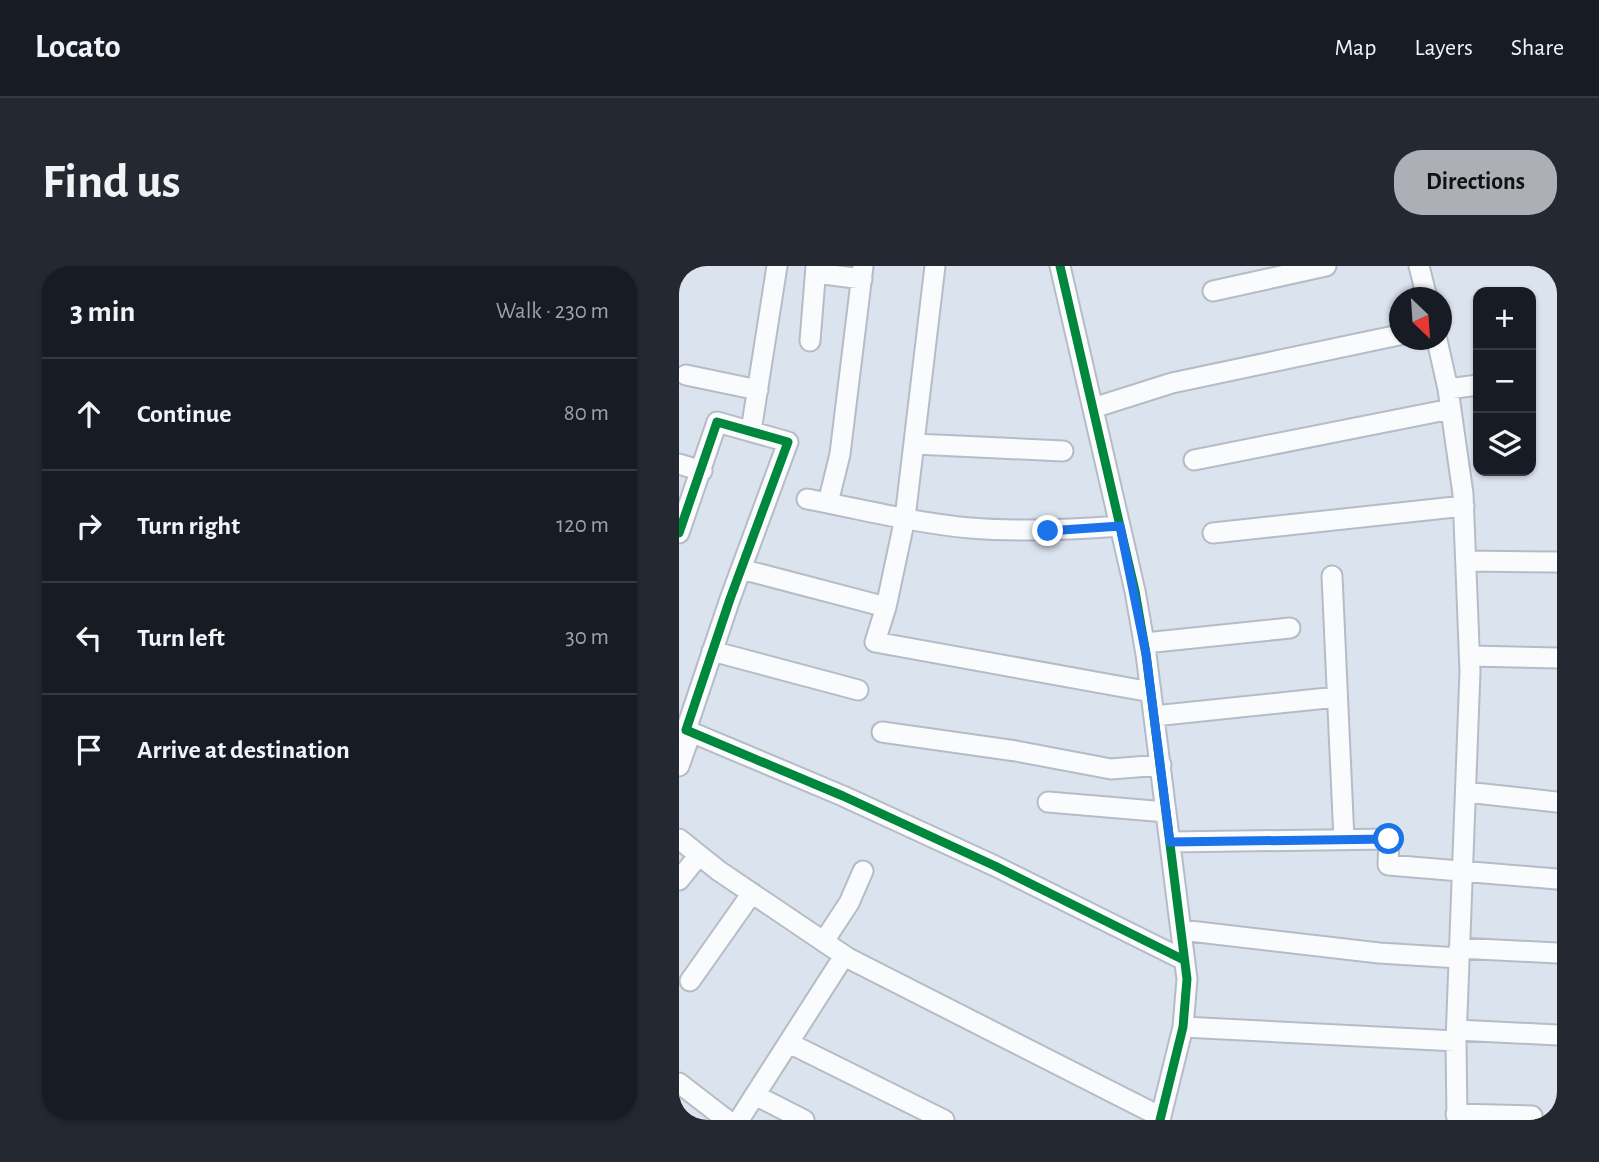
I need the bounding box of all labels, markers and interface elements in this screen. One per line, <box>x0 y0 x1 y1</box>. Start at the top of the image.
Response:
text: Locato <box>35 31 121 64</box>
text: Map <box>1334 36 1376 60</box>
text: Layers <box>1414 36 1473 60</box>
text: Share <box>1511 36 1564 60</box>
button: Directions <box>1394 150 1557 215</box>
text: Find us <box>42 158 181 207</box>
north arrow <box>1389 287 1452 350</box>
map controls <box>1473 287 1536 476</box>
button: + <box>1473 287 1536 350</box>
text: 3 min <box>70 297 135 327</box>
text: Walk · 230 m <box>496 300 609 323</box>
button: − <box>1473 350 1536 413</box>
icon: ahead <box>70 395 108 433</box>
text: Continue <box>137 401 232 427</box>
text: 80 m <box>564 402 609 425</box>
button: layers <box>1473 413 1536 476</box>
icon: right <box>70 507 108 545</box>
text: Turn right <box>137 513 240 539</box>
text: 120 m <box>556 514 609 537</box>
route end <box>1032 515 1063 546</box>
icon: left <box>70 619 108 657</box>
text: Turn left <box>137 625 225 651</box>
text: 30 m <box>565 626 609 649</box>
icon: arrive <box>70 731 108 769</box>
text: Arrive at destination <box>137 737 350 763</box>
route start <box>1373 823 1404 854</box>

